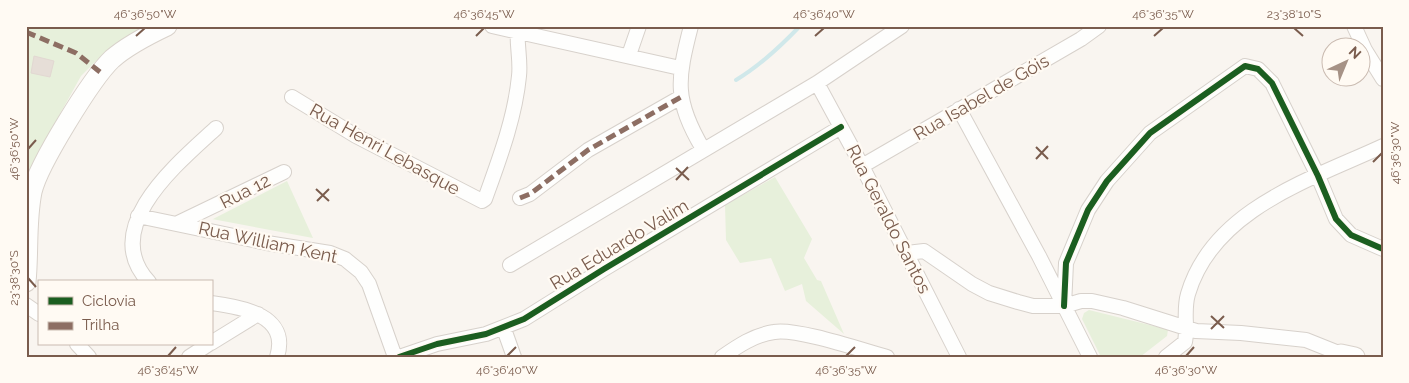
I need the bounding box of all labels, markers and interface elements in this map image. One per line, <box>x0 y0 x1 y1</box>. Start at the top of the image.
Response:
text: 46°36'50"W <box>114 7 177 21</box>
text: 46°36'45"W <box>453 7 515 21</box>
text: 46°36'40"W <box>793 7 855 21</box>
text: 46°36'35"W <box>1132 7 1194 21</box>
text: 23°38'10"S <box>1267 7 1321 21</box>
north arrow <box>1322 38 1372 88</box>
text: N <box>1346 43 1364 62</box>
street label: Rua Isabel de Góis <box>910 50 1053 144</box>
street label: Rua Henri Lebasque <box>306 99 464 199</box>
text: 46°36'50"W <box>7 117 21 180</box>
text: 46°36'30"W <box>1388 121 1402 184</box>
street label: Rua Geraldo Santos <box>842 141 936 297</box>
street label: Rua 12 <box>216 169 274 213</box>
street label: Rua Eduardo Valim <box>546 194 692 294</box>
street label: Rua William Kent <box>197 217 339 267</box>
text: 23°38'30"S <box>7 250 21 306</box>
legend <box>38 280 212 346</box>
text: Ciclovia <box>82 292 136 310</box>
text: Trilha <box>82 316 119 334</box>
text: 46°36'45"W <box>137 363 199 377</box>
text: 46°36'40"W <box>476 363 538 377</box>
text: 46°36'35"W <box>815 363 877 377</box>
text: 46°36'30"W <box>1155 363 1218 377</box>

